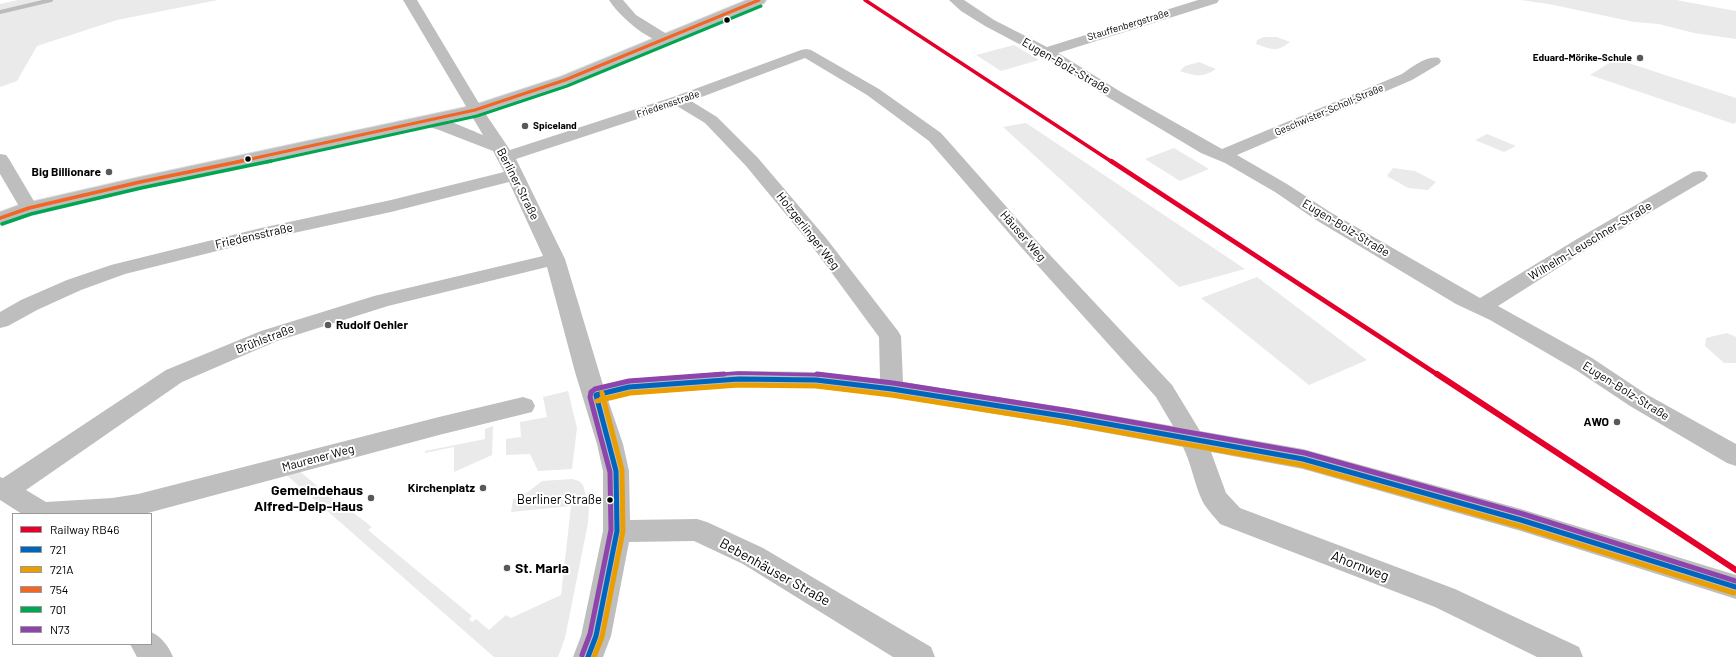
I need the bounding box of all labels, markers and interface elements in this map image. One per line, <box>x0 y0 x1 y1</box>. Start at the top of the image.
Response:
street label: Stauffenbergstraße <box>1086 7 1170 43</box>
unlabelled marker <box>722 15 732 25</box>
street label: Eugen-Bolz-Straße <box>1019 35 1113 97</box>
place label: Eduard-Mörike-Schule <box>1533 52 1632 64</box>
marker: Eduard-Mörike-Schule <box>1635 53 1645 63</box>
street label: Geschwister-Scholl-Straße <box>1273 82 1385 138</box>
street label: Friedensstraße <box>635 88 701 120</box>
place label: Spiceland <box>533 120 577 132</box>
marker: Spiceland <box>520 121 530 131</box>
street label: Berliner Straße <box>494 146 542 222</box>
unlabelled marker <box>243 154 253 164</box>
place label: Big Billionare <box>31 165 101 179</box>
marker: Big Billionare <box>104 167 114 177</box>
street label: Holzgerlinger Weg <box>773 189 843 273</box>
street label: Eugen-Bolz-Straße <box>1300 196 1392 260</box>
street label: Wilhelm-Leuschner-Straße <box>1526 198 1654 284</box>
street label: Häuser Weg <box>997 208 1049 264</box>
street label: Friedensstraße <box>214 220 294 252</box>
place label: Rudolf Oehler <box>336 318 408 332</box>
marker: Rudolf Oehler <box>323 320 333 330</box>
street label: Brühlstraße <box>234 321 296 357</box>
street label: Eugen-Bolz-Straße <box>1580 359 1672 423</box>
place label: AWO <box>1584 415 1609 429</box>
marker: AWO <box>1612 417 1622 427</box>
street label: Maurener Weg <box>280 441 356 475</box>
place label: Kirchenplatz <box>408 481 475 495</box>
place label: Gemeindehaus Alfred-Delp-Haus <box>254 482 363 514</box>
marker: Kirchenplatz <box>478 483 488 493</box>
place label: Berliner Straße <box>517 492 602 508</box>
marker: Gemeindehaus Alfred-Delp-Haus <box>366 493 376 503</box>
marker: Berliner Straße <box>605 495 615 505</box>
legend <box>12 513 152 645</box>
text: Railway RB46 <box>50 522 119 536</box>
street label: Bebenhäuser Straße <box>717 535 833 609</box>
text: 721 <box>50 542 66 556</box>
street label: Ahornweg <box>1329 547 1391 585</box>
place label: St. Maria <box>515 560 569 576</box>
text: 721A <box>50 562 73 576</box>
marker: St. Maria <box>502 563 512 573</box>
text: 754 <box>50 582 68 596</box>
text: 701 <box>50 602 66 616</box>
text: N73 <box>50 622 70 636</box>

